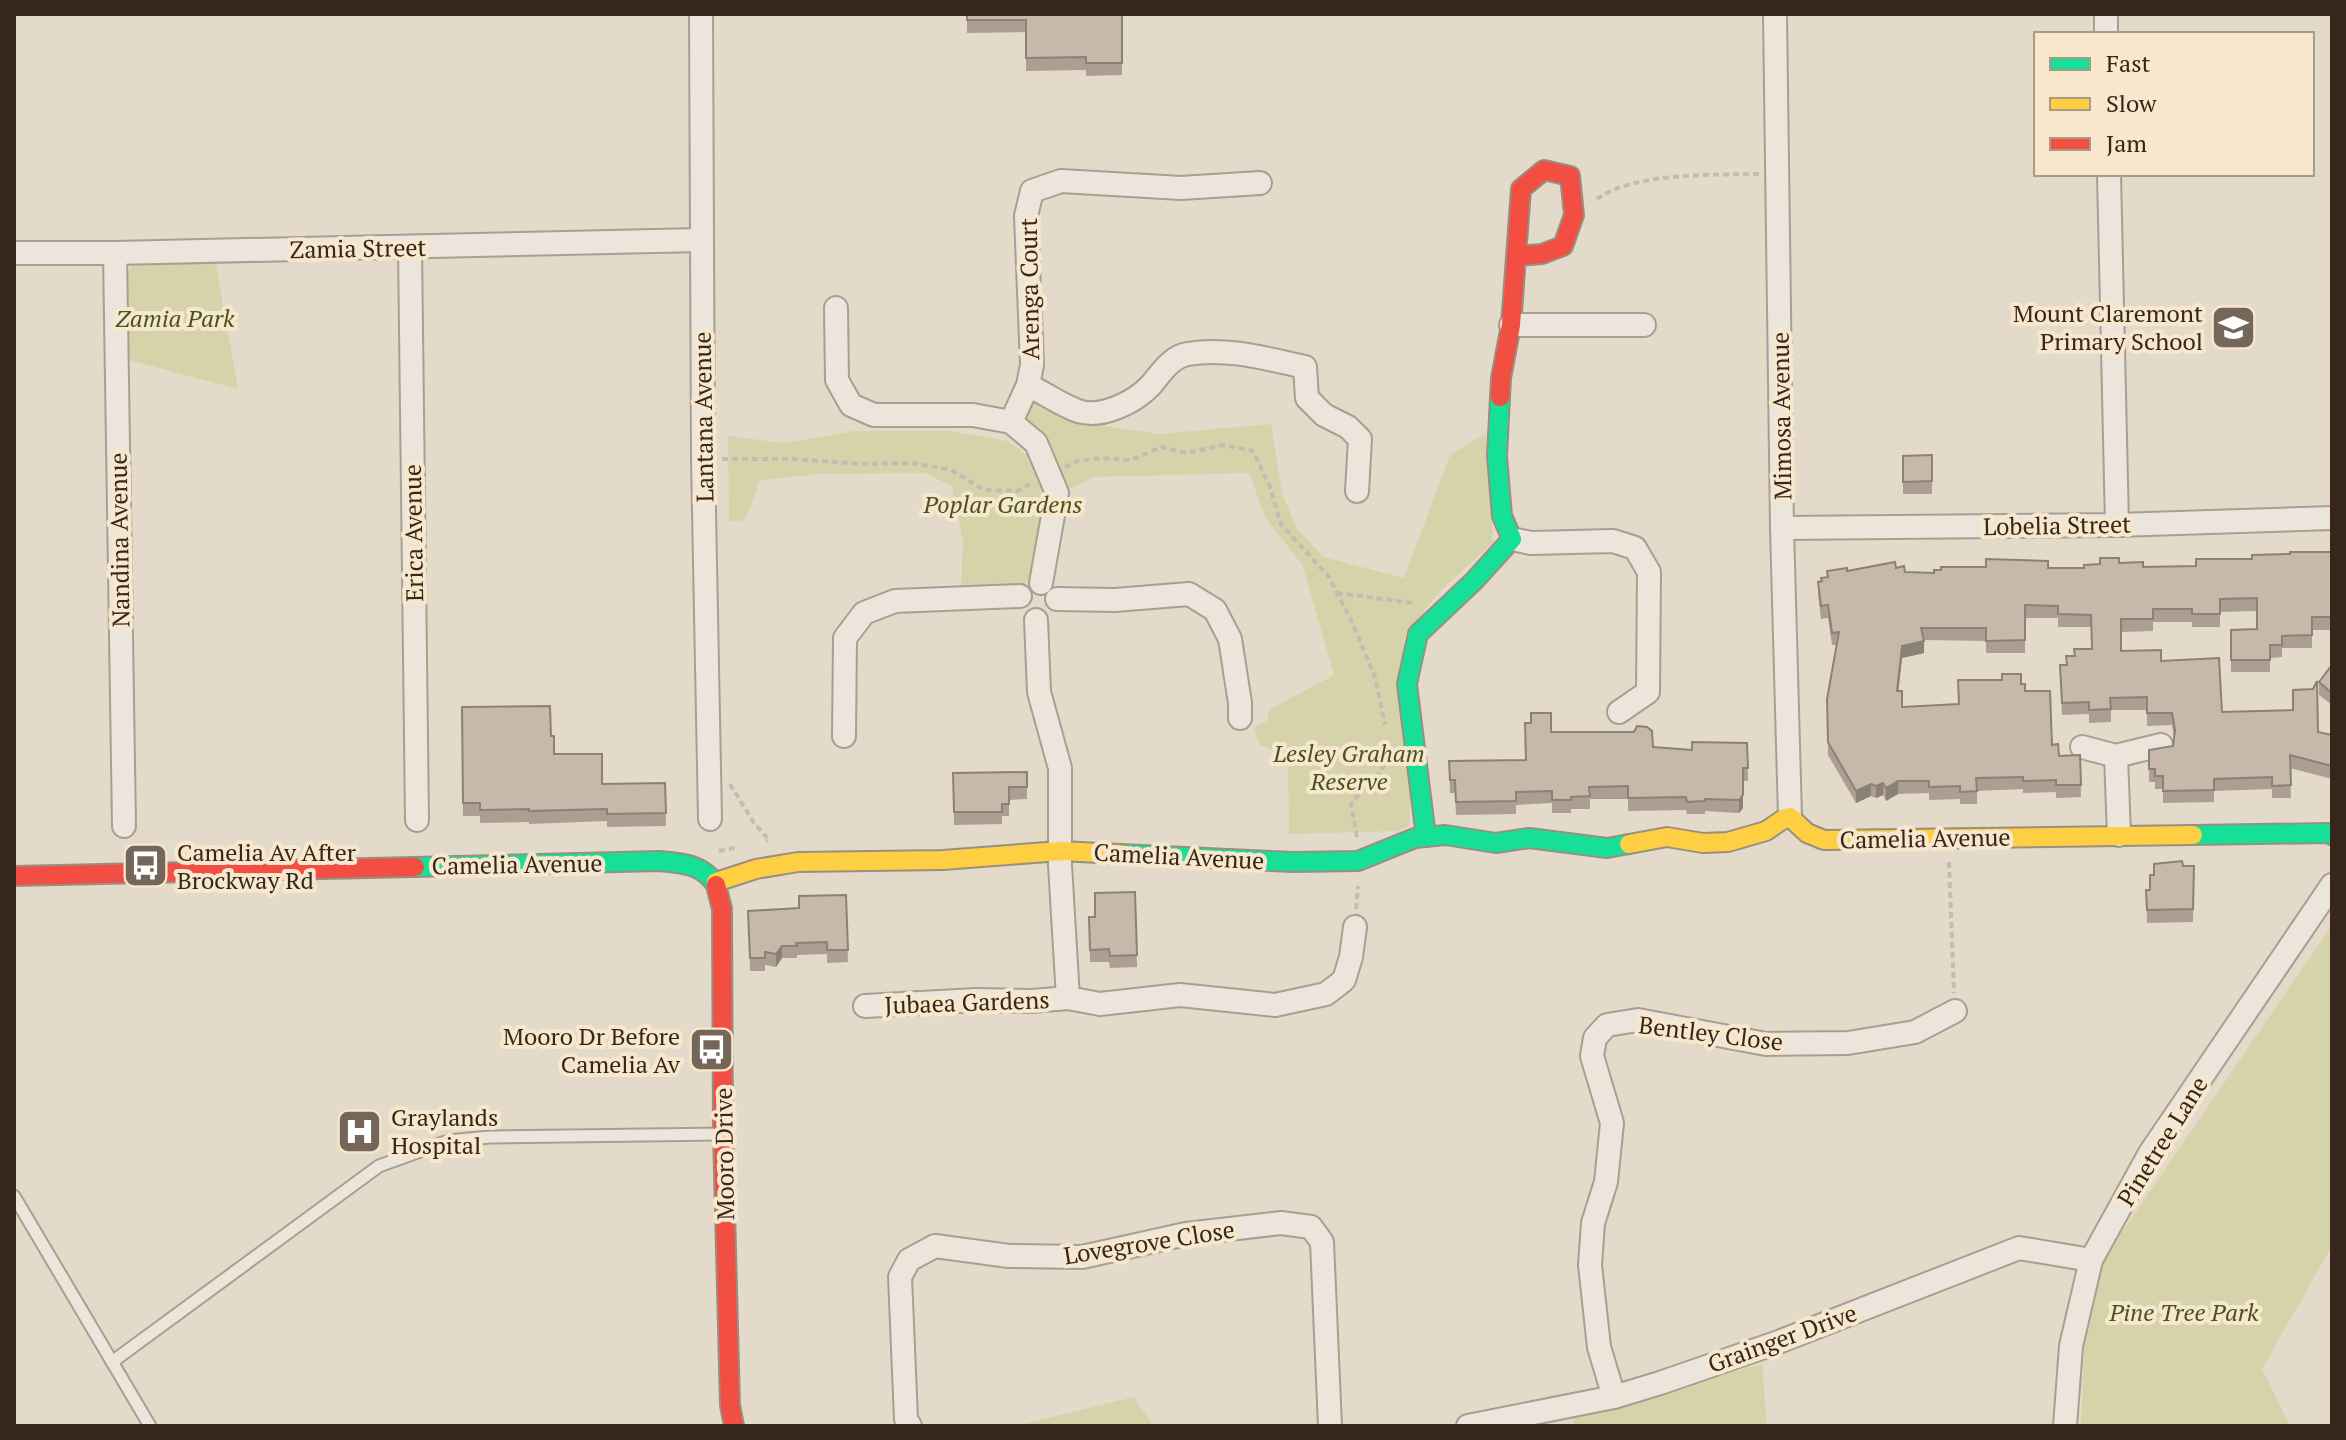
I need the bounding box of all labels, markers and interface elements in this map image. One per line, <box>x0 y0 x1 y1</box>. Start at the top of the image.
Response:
legend <box>2034 32 2314 176</box>
text: Fast <box>2106 47 2151 79</box>
text: Slow <box>2106 87 2157 119</box>
text: Jam <box>2106 127 2147 159</box>
street label: Arenga Court <box>1012 217 1046 361</box>
street label: Zamia Street <box>289 231 427 265</box>
place label: Mount Claremont Primary School <box>2013 297 2203 357</box>
park label: Zamia Park <box>115 302 235 334</box>
school or university icon: Mount Claremont Primary School <box>2210 303 2258 351</box>
street label: Lantana Avenue <box>686 331 720 503</box>
street label: Mimosa Avenue <box>1764 331 1798 501</box>
street label: Nandina Avenue <box>101 452 137 628</box>
street label: Erica Avenue <box>396 464 430 602</box>
park label: Poplar Gardens <box>923 488 1082 520</box>
street label: Lobelia Street <box>1983 508 2131 542</box>
park label: Lesley Graham Reserve <box>1272 737 1425 797</box>
street label: Camelia Avenue <box>1839 821 2011 855</box>
place label: Camelia Av After Brockway Rd <box>177 836 357 896</box>
street label: Camelia Avenue <box>1093 836 1265 876</box>
bus stop icon: Camelia Av After Brockway Rd <box>122 842 170 890</box>
street label: Camelia Avenue <box>431 847 603 881</box>
street label: Jubaea Gardens <box>884 983 1050 1021</box>
street label: Bentley Close <box>1637 1008 1785 1058</box>
place label: Mooro Dr Before Camelia Av <box>503 1020 681 1080</box>
bus stop icon: Mooro Dr Before Camelia Av <box>687 1026 735 1074</box>
street label: Pinetree Lane <box>2109 1070 2215 1212</box>
street label: Mooro Drive <box>707 1087 741 1221</box>
place label: Graylands Hospital <box>391 1101 498 1161</box>
hospital icon: Graylands Hospital <box>336 1107 384 1155</box>
street label: Lovegrove Close <box>1061 1213 1237 1271</box>
street label: Grainger Drive <box>1703 1296 1861 1380</box>
park label: Pine Tree Park <box>2108 1296 2259 1328</box>

